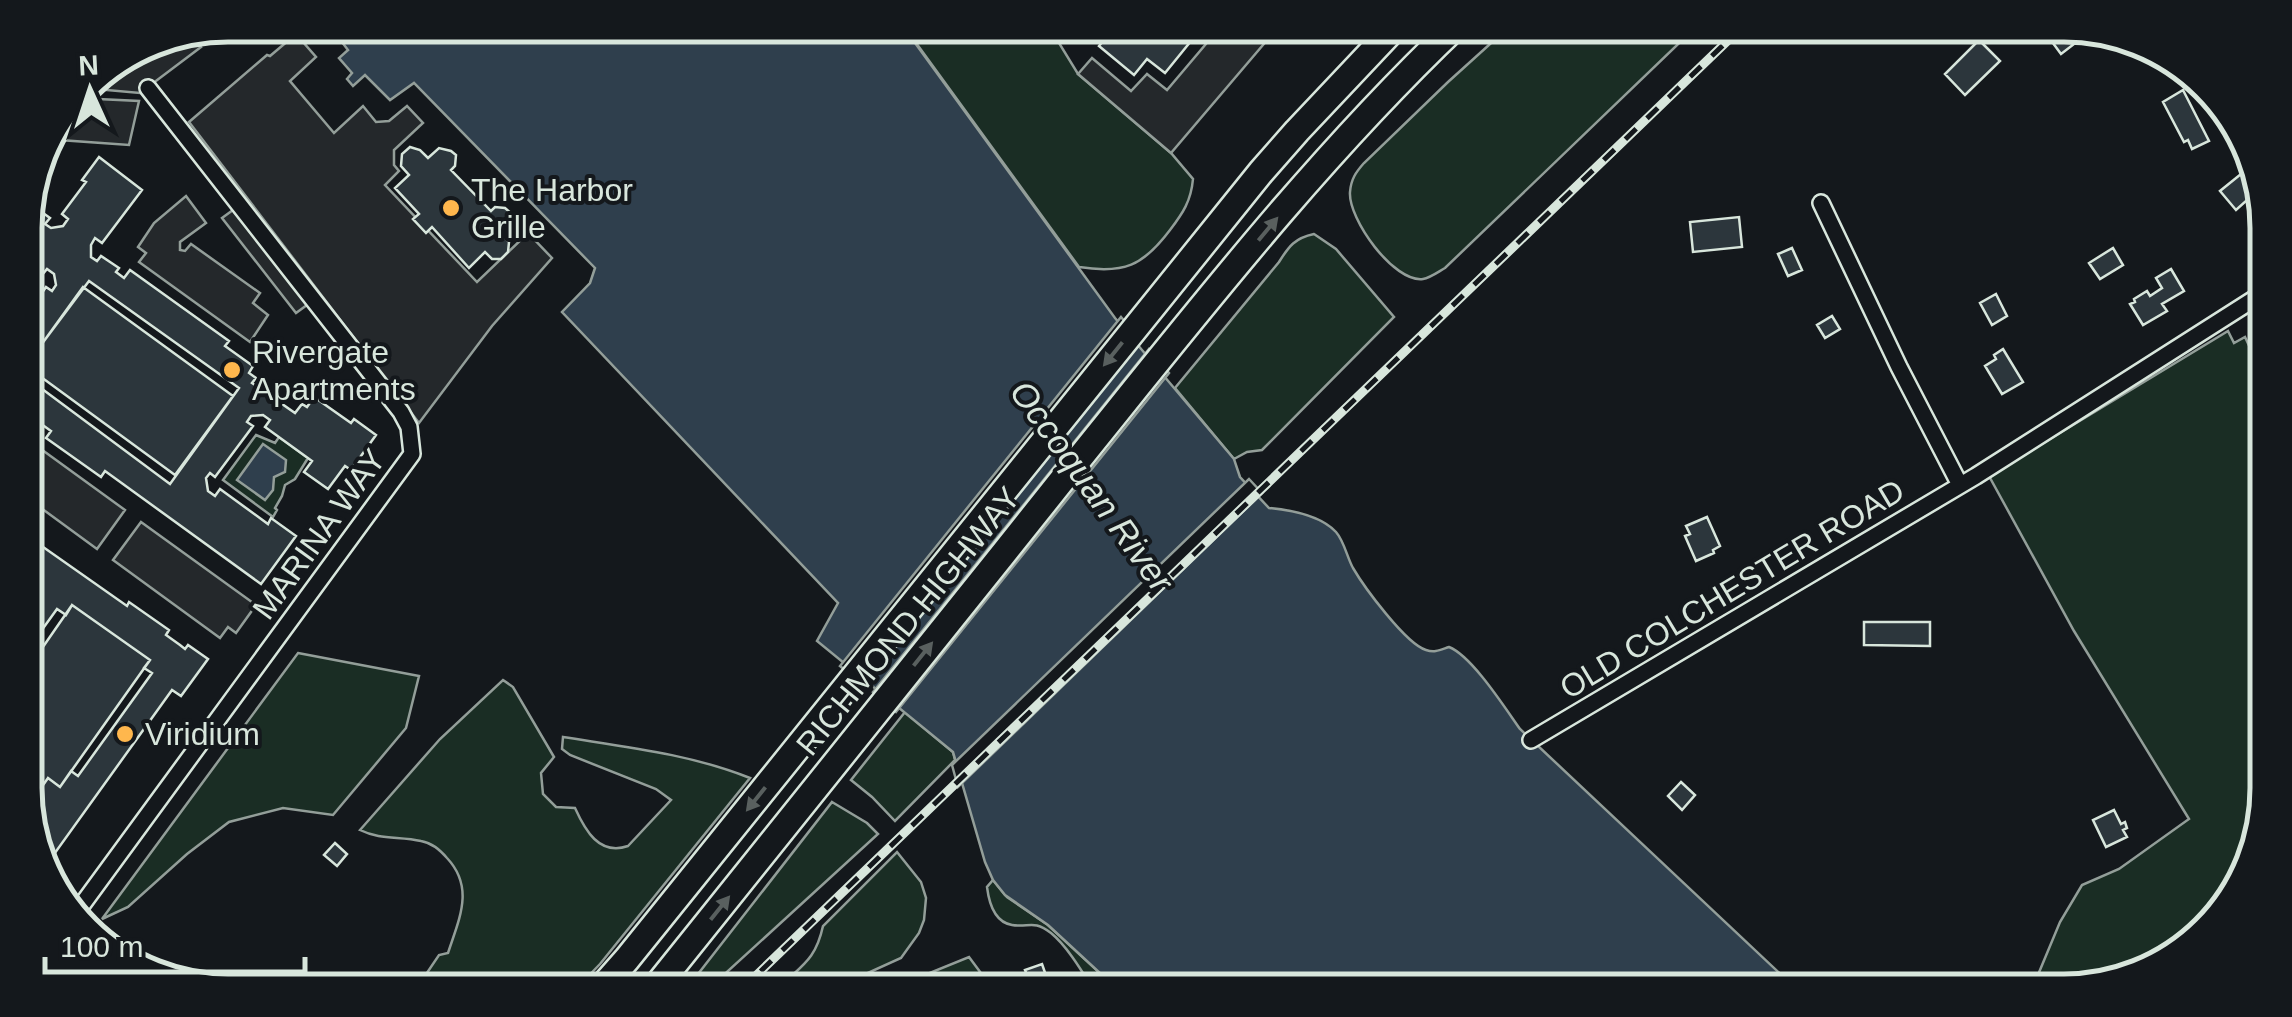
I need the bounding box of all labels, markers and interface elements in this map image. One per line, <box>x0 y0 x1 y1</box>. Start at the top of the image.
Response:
north arrow <box>40 40 140 140</box>
text: N <box>78 50 100 82</box>
place label: The Harbor Grille <box>471 172 633 245</box>
marker: The Harbor Grille <box>440 197 462 219</box>
one-way arrow <box>1256 217 1278 242</box>
place label: Rivergate Apartments <box>252 334 416 407</box>
one-way arrow <box>1103 342 1124 367</box>
marker: Rivergate Apartments <box>221 359 243 381</box>
water label: Occoquan River <box>1002 373 1182 600</box>
street label: MARINA WAY <box>245 442 393 626</box>
street label: OLD COLCHESTER ROAD <box>1554 472 1910 706</box>
street label: RICHMOND HIGHWAY <box>789 480 1027 762</box>
one-way arrow <box>912 642 933 667</box>
place label: Viridium <box>145 716 260 752</box>
marker: Viridium <box>114 723 136 745</box>
one-way arrow <box>746 786 767 811</box>
one-way arrow <box>709 895 730 921</box>
scale bar <box>45 912 305 974</box>
text: 100 m <box>60 930 143 963</box>

